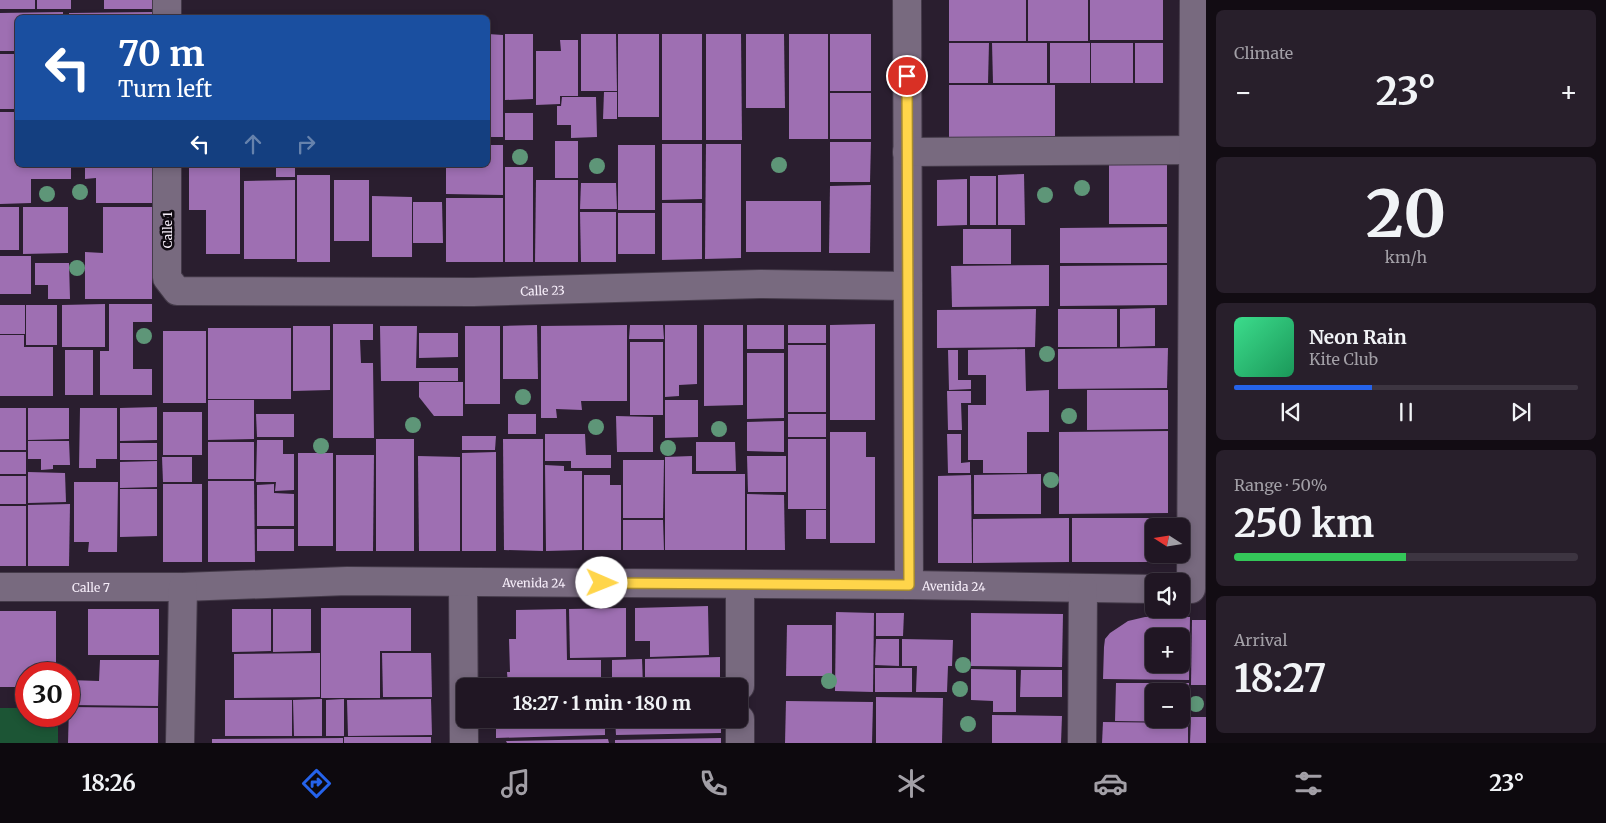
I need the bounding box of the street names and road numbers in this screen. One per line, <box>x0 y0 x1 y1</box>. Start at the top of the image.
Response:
street label: Calle 1 <box>160 211 175 248</box>
street label: Calle 23 <box>520 282 565 298</box>
street label: Avenida 24 <box>501 575 566 590</box>
street label: Avenida 24 <box>921 578 986 594</box>
street label: Calle 7 <box>72 580 110 595</box>

